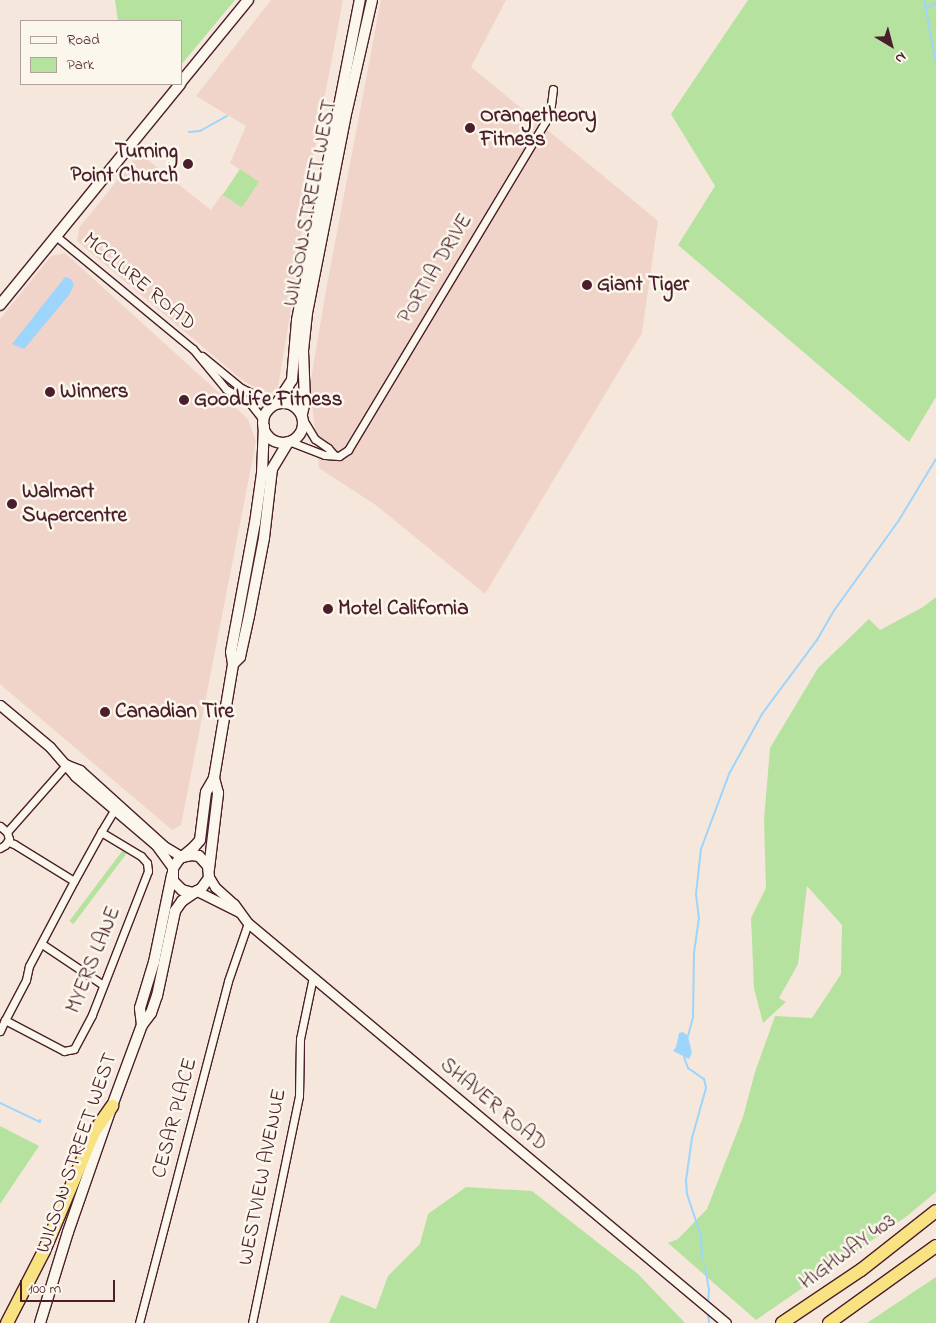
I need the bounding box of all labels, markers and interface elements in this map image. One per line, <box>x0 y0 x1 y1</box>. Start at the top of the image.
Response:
legend <box>20 20 182 85</box>
north arrow <box>866 20 916 70</box>
text: Road <box>67 29 100 51</box>
text: N <box>890 46 910 69</box>
text: Park <box>67 54 94 76</box>
street label: WILSON STREET WEST <box>279 97 343 309</box>
place label: Orangetheory Fitness <box>480 103 596 153</box>
marker: Orangetheory Fitness <box>464 122 476 134</box>
place label: Turning Point Church <box>70 139 178 189</box>
marker: Turning Point Church <box>182 158 194 170</box>
street label: PORTIA DRIVE <box>393 210 479 328</box>
street label: MCCLURE ROAD <box>77 227 201 337</box>
place label: Giant Tiger <box>597 272 689 298</box>
marker: Giant Tiger <box>581 279 593 291</box>
place label: Winners <box>60 379 128 405</box>
marker: Winners <box>44 386 56 398</box>
place label: GoodLife Fitness <box>194 387 342 413</box>
marker: GoodLife Fitness <box>178 394 190 406</box>
place label: Walmart Supercentre <box>22 479 127 529</box>
marker: Walmart Supercentre <box>6 498 18 510</box>
place label: Motel California <box>338 596 468 622</box>
marker: Motel California <box>322 603 334 615</box>
place label: Canadian Tire <box>115 699 234 725</box>
marker: Canadian Tire <box>99 706 111 718</box>
street label: MYERS LANE <box>61 903 127 1017</box>
street label: WILSON STREET WEST <box>31 1050 123 1256</box>
street label: SHAVER ROAD <box>434 1053 552 1157</box>
street label: CESAR PLACE <box>147 1055 203 1181</box>
street label: WESTVIEW AVENUE <box>234 1087 292 1267</box>
street label: HIGHWAY 403 <box>795 1209 901 1295</box>
scale bar <box>22 1270 118 1302</box>
text: 100 m <box>28 1278 61 1300</box>

